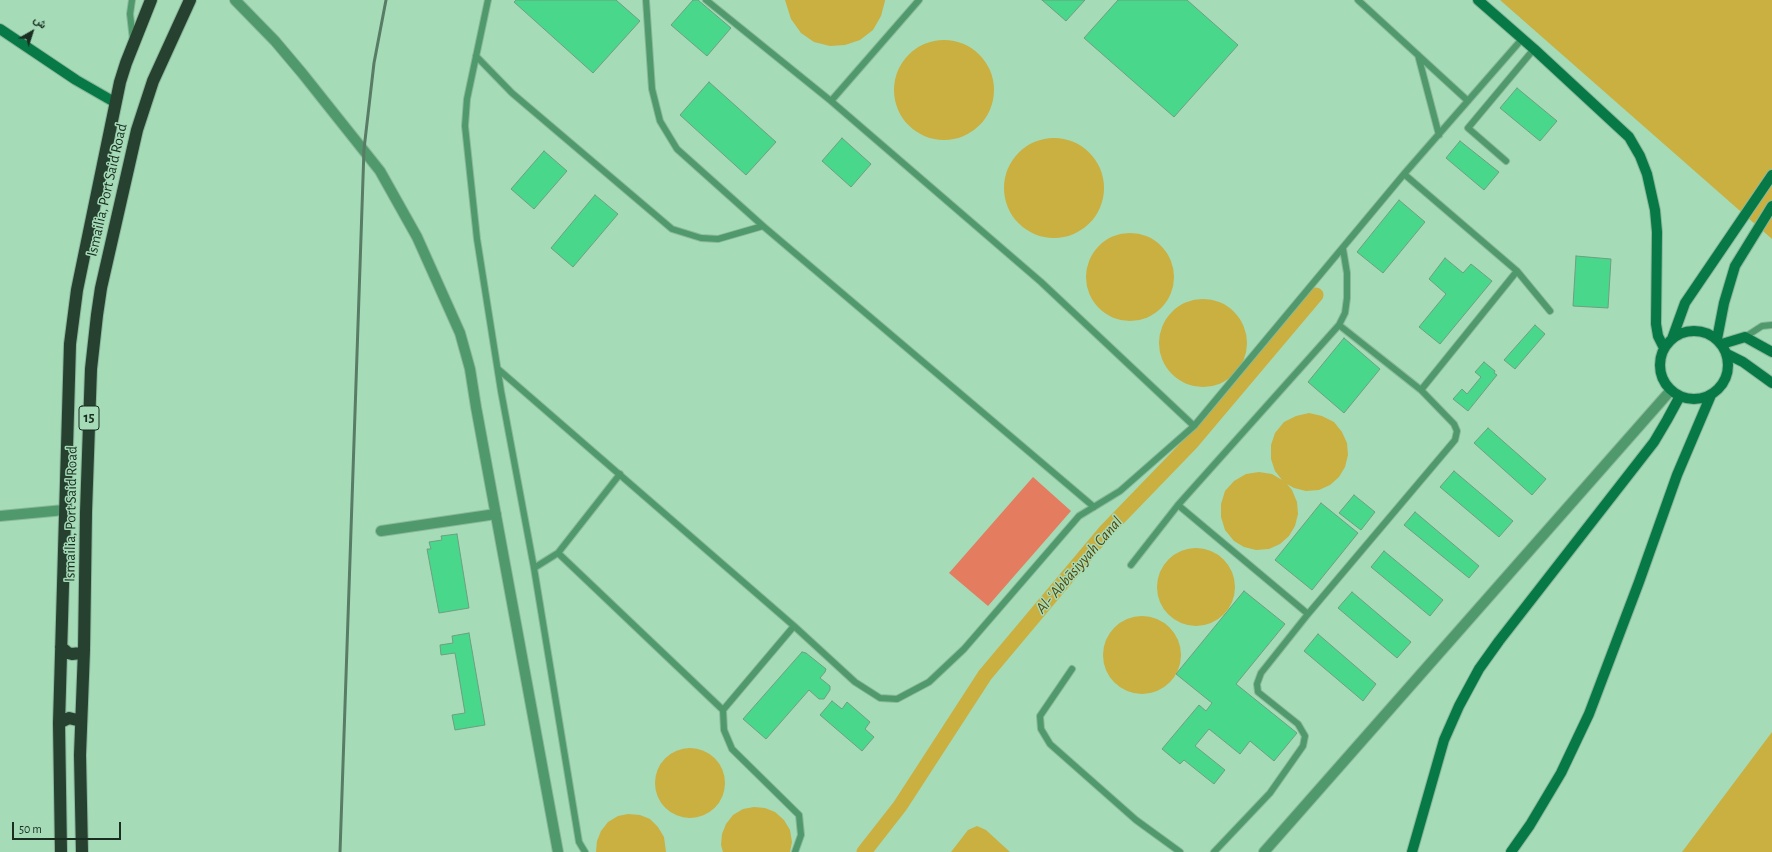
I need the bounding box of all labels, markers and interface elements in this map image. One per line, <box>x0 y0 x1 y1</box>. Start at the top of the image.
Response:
north arrow <box>12 12 52 52</box>
text: ش <box>31 14 48 31</box>
street label: Ismailia, Port Said Road <box>83 122 131 258</box>
road number: 15 <box>79 406 99 430</box>
street label: Ismailia, Port Said Road <box>61 446 81 582</box>
water label: Al-ʿAbbāsiyyah Canal <box>1032 513 1126 617</box>
scale bar <box>14 814 123 840</box>
text: 50 m <box>19 823 42 835</box>

